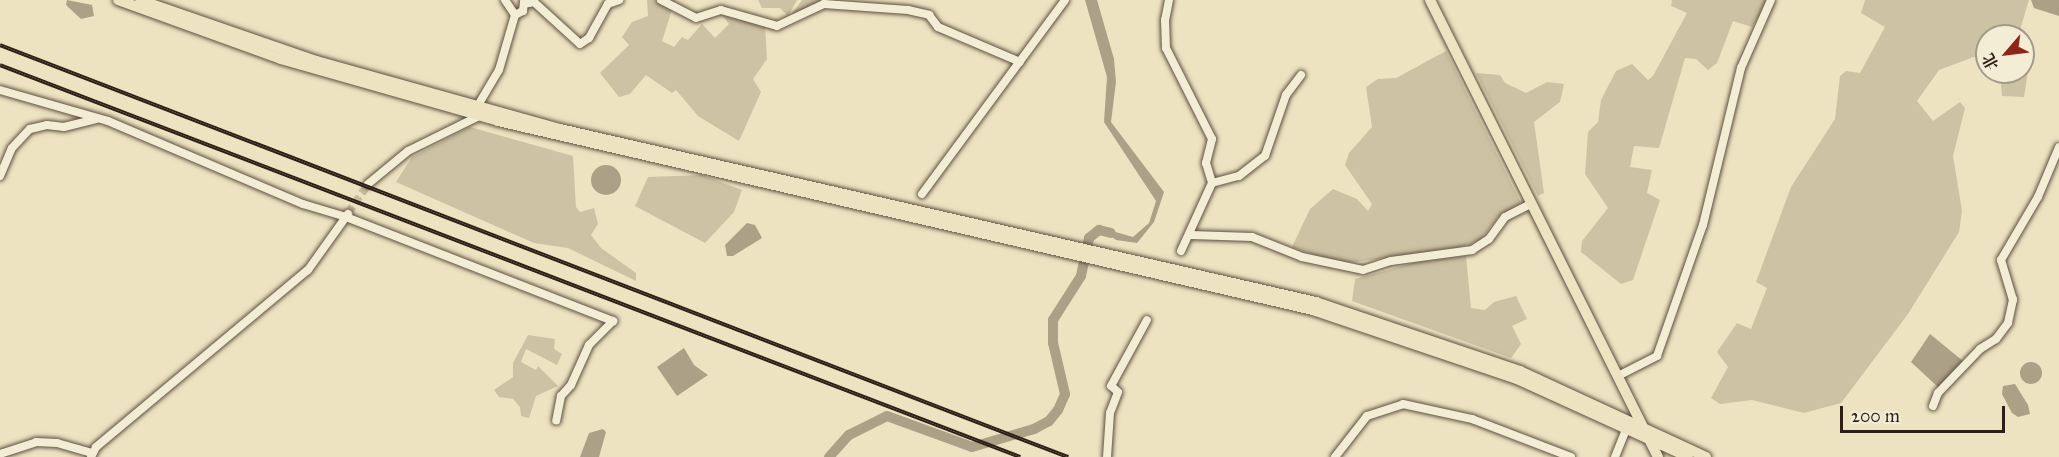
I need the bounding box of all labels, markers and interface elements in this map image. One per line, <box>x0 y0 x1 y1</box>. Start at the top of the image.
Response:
north arrow <box>1975 24 2035 84</box>
text: 北 <box>1978 50 2003 73</box>
scale bar <box>1843 394 2008 432</box>
text: 200 m <box>1851 405 1900 427</box>

